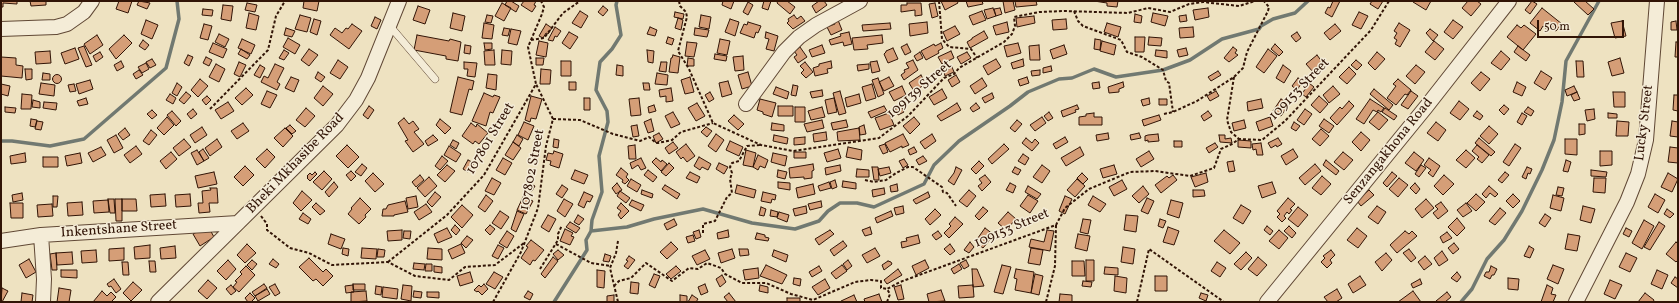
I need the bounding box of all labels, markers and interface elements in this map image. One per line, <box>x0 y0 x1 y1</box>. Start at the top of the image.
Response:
scale bar <box>1539 12 1626 38</box>
text: 50 m <box>1544 19 1570 35</box>
street label: 109153 Street <box>1266 55 1334 125</box>
street label: 109139 Street <box>884 57 956 123</box>
street label: Lucky Street <box>1632 84 1658 162</box>
street label: Senzangakhona Road <box>1341 95 1437 209</box>
street label: 107801 Street <box>463 100 519 178</box>
street label: Bheki Mkhasibe Road <box>244 110 348 218</box>
street label: 107802 Street <box>517 128 549 212</box>
street label: 109153 Street <box>972 206 1052 252</box>
street label: Inkentshane Street <box>60 218 178 242</box>

